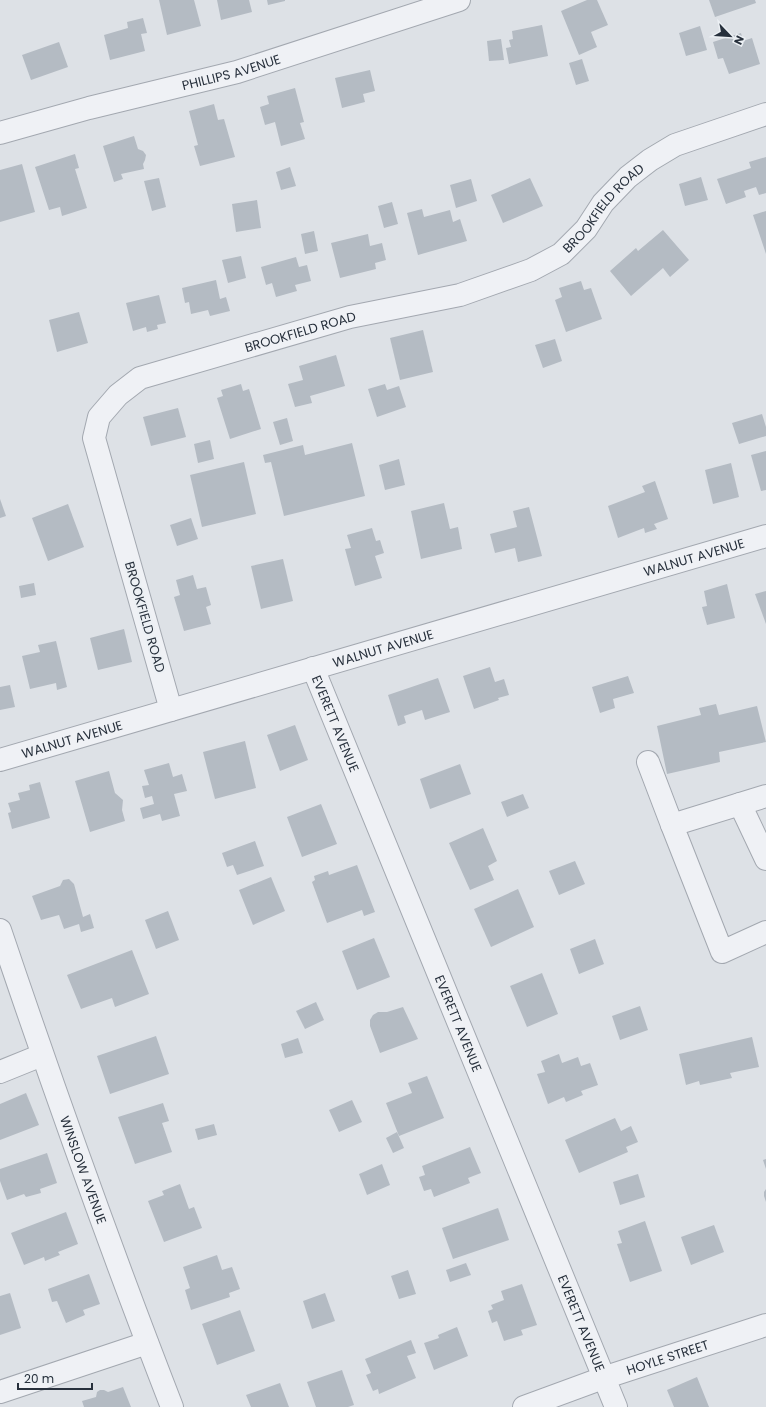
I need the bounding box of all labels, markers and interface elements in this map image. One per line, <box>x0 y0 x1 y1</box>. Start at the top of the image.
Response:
north arrow <box>710 16 750 56</box>
text: N <box>730 33 748 47</box>
street label: PHILLIPS AVENUE <box>180 49 283 95</box>
street label: BROOKFIELD ROAD <box>558 159 648 257</box>
street label: BROOKFIELD ROAD <box>242 307 357 357</box>
street label: WALNUT AVENUE <box>641 533 747 581</box>
street label: BROOKFIELD ROAD <box>120 559 170 675</box>
street label: WALNUT AVENUE <box>330 624 436 672</box>
street label: EVERETT AVENUE <box>307 672 364 775</box>
street label: WALNUT AVENUE <box>19 715 125 763</box>
street label: EVERETT AVENUE <box>430 972 487 1075</box>
street label: WINSLOW AVENUE <box>55 1113 112 1227</box>
street label: EVERETT AVENUE <box>553 1272 610 1374</box>
street label: HOYLE STREET <box>624 1335 711 1379</box>
scale bar <box>18 1365 92 1391</box>
text: 20 m <box>24 1370 54 1387</box>

